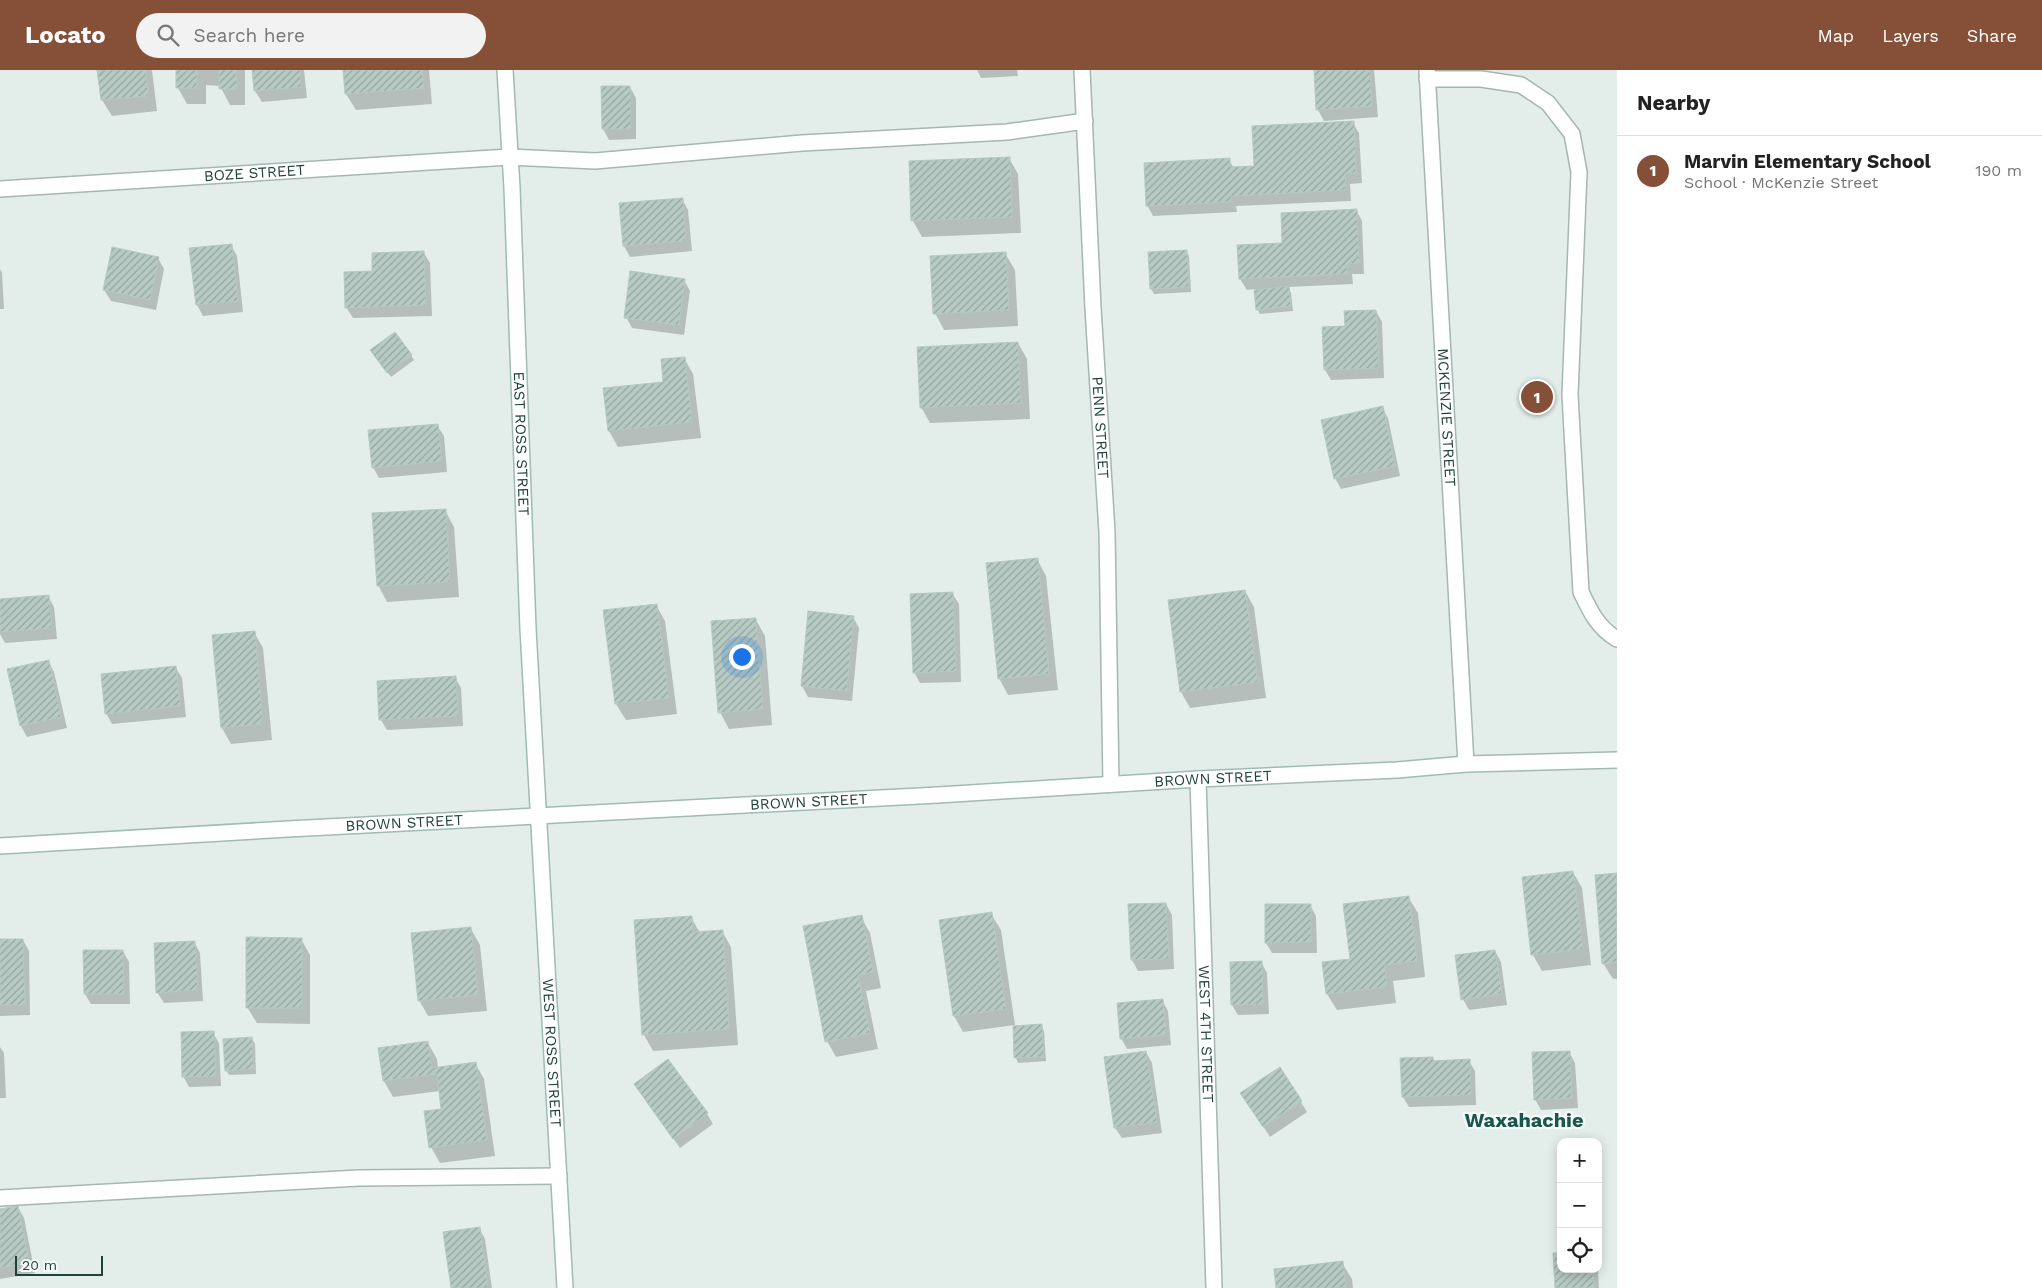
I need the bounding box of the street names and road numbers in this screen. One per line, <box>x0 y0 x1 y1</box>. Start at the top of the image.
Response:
street label: BOZE STREET <box>203 161 306 185</box>
street label: MCKENZIE STREET <box>1434 348 1459 487</box>
street label: EAST ROSS STREET <box>510 371 533 516</box>
street label: PENN STREET <box>1088 376 1113 479</box>
street label: BROWN STREET <box>1154 767 1272 791</box>
street label: BROWN STREET <box>749 790 868 814</box>
street label: BROWN STREET <box>345 811 464 835</box>
street label: WEST 4TH STREET <box>1195 965 1217 1103</box>
street label: WEST ROSS STREET <box>539 978 565 1128</box>

